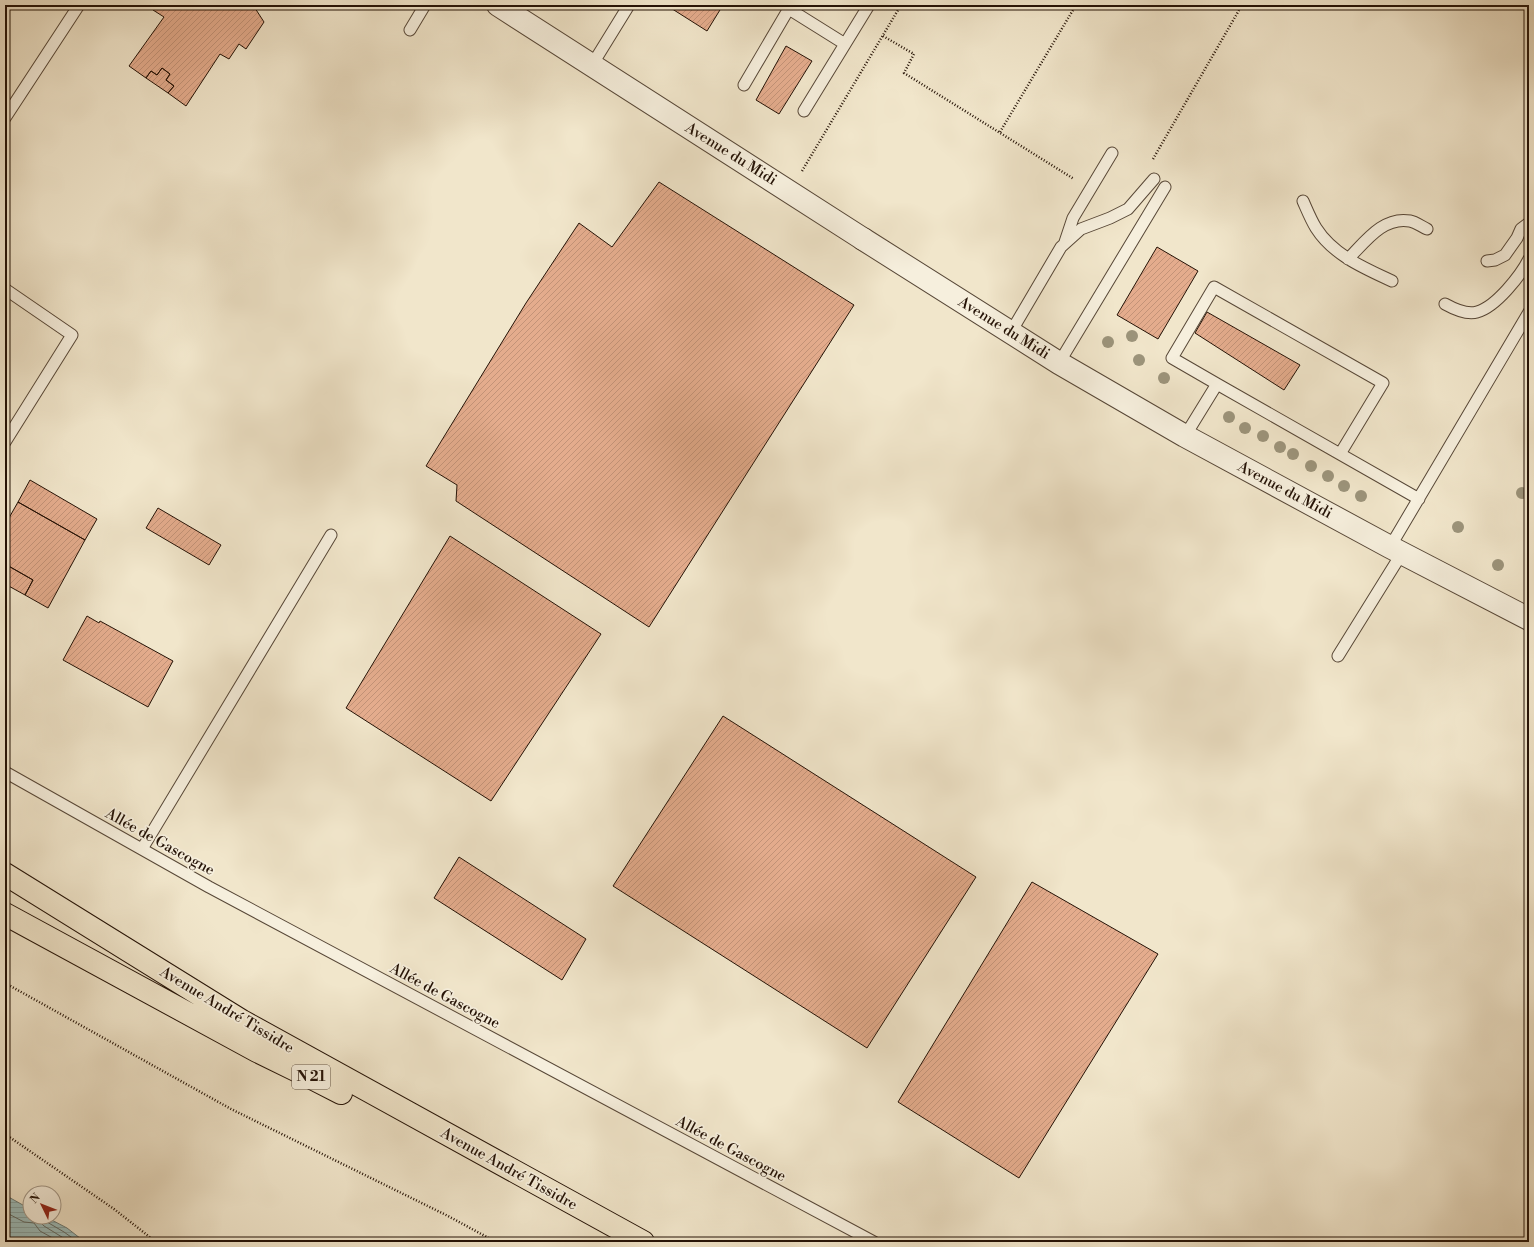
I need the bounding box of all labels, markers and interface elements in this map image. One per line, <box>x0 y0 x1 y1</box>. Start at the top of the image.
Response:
street label: Avenue du Midi <box>681 118 780 190</box>
street label: Avenue du Midi <box>954 292 1053 364</box>
street label: Avenue du Midi <box>1234 457 1336 523</box>
street label: Allée de Gascogne <box>101 804 218 880</box>
street label: Allée de Gascogne <box>386 958 503 1033</box>
street label: Avenue André Tissidre <box>156 962 298 1058</box>
road number: N 21 <box>292 1065 330 1089</box>
street label: Allée de Gascogne <box>672 1111 789 1186</box>
street label: Avenue André Tissidre <box>436 1123 581 1214</box>
north arrow <box>22 1185 62 1225</box>
text: N <box>27 1191 44 1207</box>

